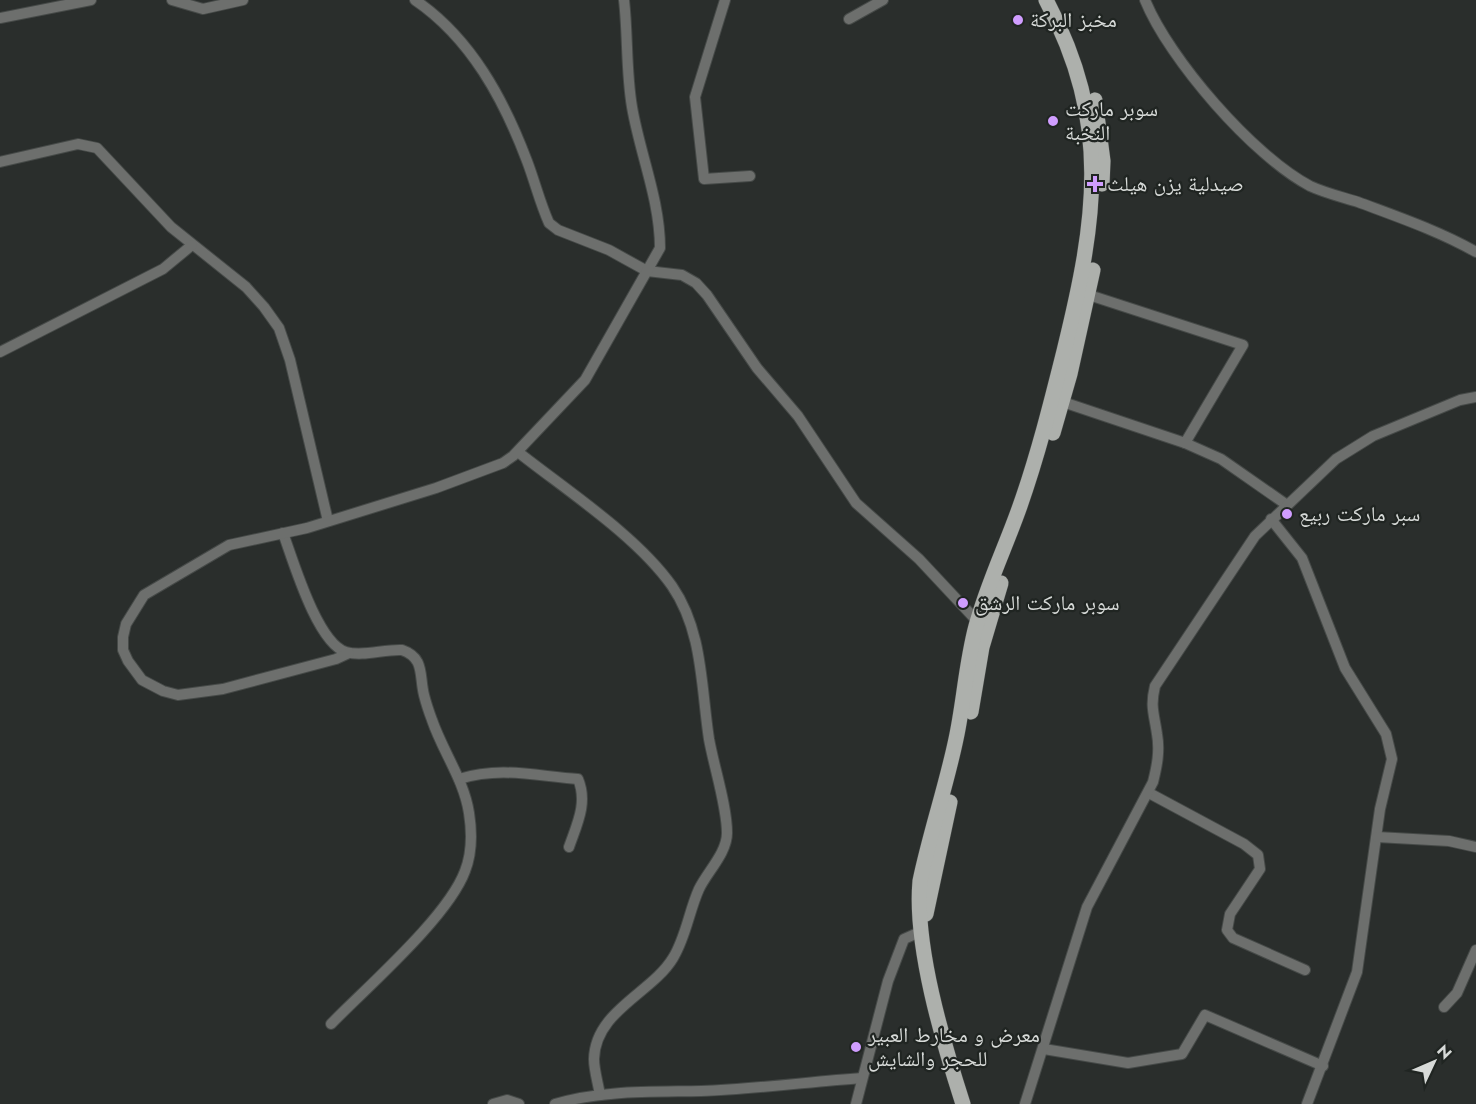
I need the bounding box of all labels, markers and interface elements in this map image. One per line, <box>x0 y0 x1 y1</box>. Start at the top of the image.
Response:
place label: مخبز البركة <box>1030 5 1117 35</box>
marker: مخبز البركة <box>1011 13 1025 27</box>
place label: سوبر ماركت النخبة <box>1065 94 1158 148</box>
marker: سوبر ماركت النخبة <box>1046 114 1060 128</box>
place label: صيدلية يزن هيلث <box>1107 169 1244 199</box>
marker: صيدلية يزن هيلث <box>1088 177 1102 191</box>
place label: سبر ماركت ربيع <box>1299 499 1420 529</box>
marker: سبر ماركت ربيع <box>1280 507 1294 521</box>
place label: سوبر ماركت الرشق <box>975 588 1120 618</box>
marker: سوبر ماركت الرشق <box>956 596 970 610</box>
place label: معرض و مخارط العبير للحجر والشايش <box>867 1020 1040 1074</box>
north arrow <box>1404 1032 1464 1092</box>
text: N <box>1432 1039 1457 1064</box>
marker: معرض و مخارط العبير للحجر والشايش <box>849 1040 863 1054</box>

